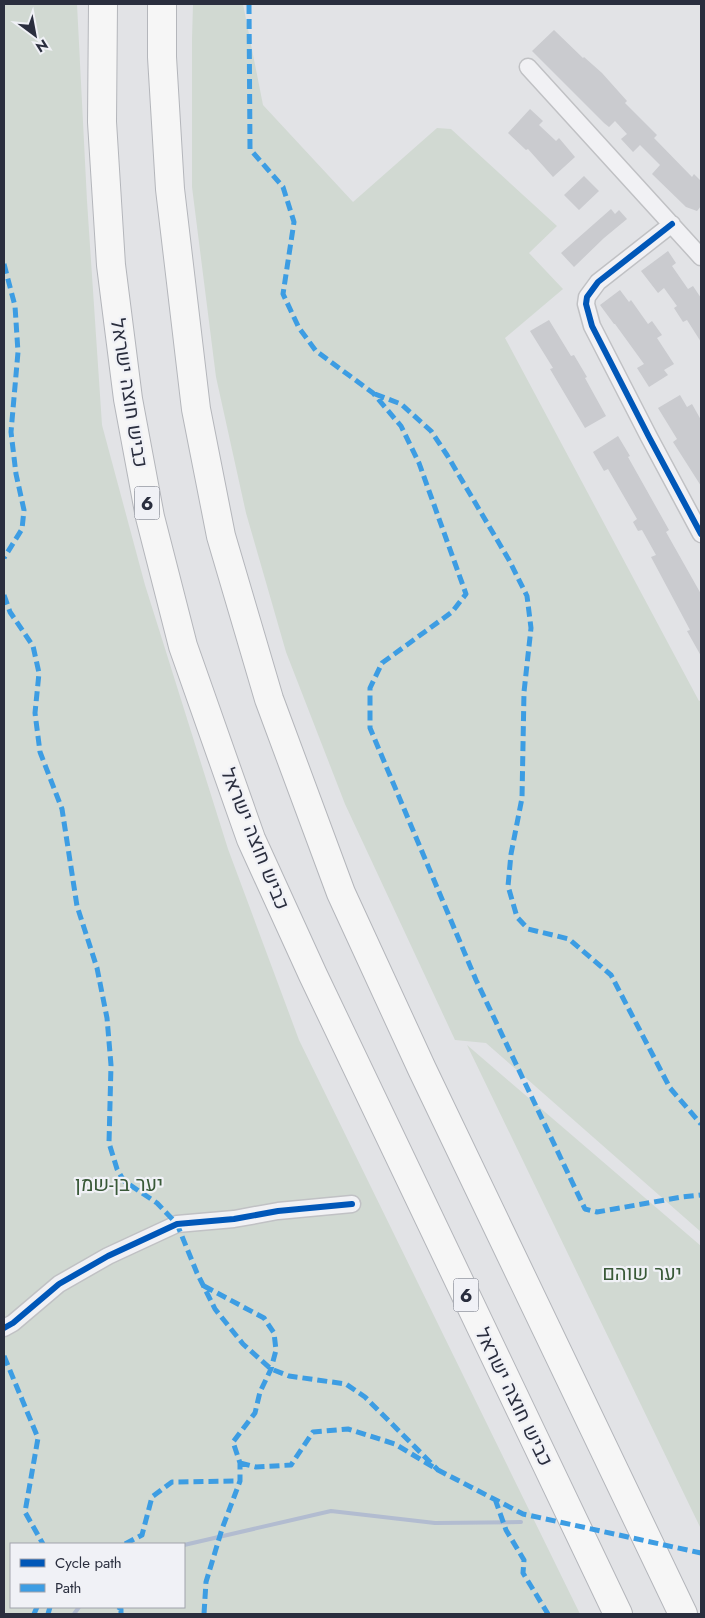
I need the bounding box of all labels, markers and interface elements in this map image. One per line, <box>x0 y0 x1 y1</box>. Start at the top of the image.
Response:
north arrow <box>10 10 60 60</box>
text: N <box>32 35 52 57</box>
street label: כביש חוצה ישראל <box>103 316 155 470</box>
road number: 6 <box>134 486 160 520</box>
street label: כביש חוצה ישראל <box>213 764 297 914</box>
park label: יער בן-שמן <box>75 1170 163 1199</box>
park label: יער שוהם <box>602 1259 682 1288</box>
road number: 6 <box>454 1278 478 1312</box>
street label: כביש חוצה ישראל <box>468 1323 560 1471</box>
legend <box>10 1543 185 1608</box>
text: Cycle path <box>55 1552 122 1574</box>
text: Path <box>55 1577 81 1599</box>

